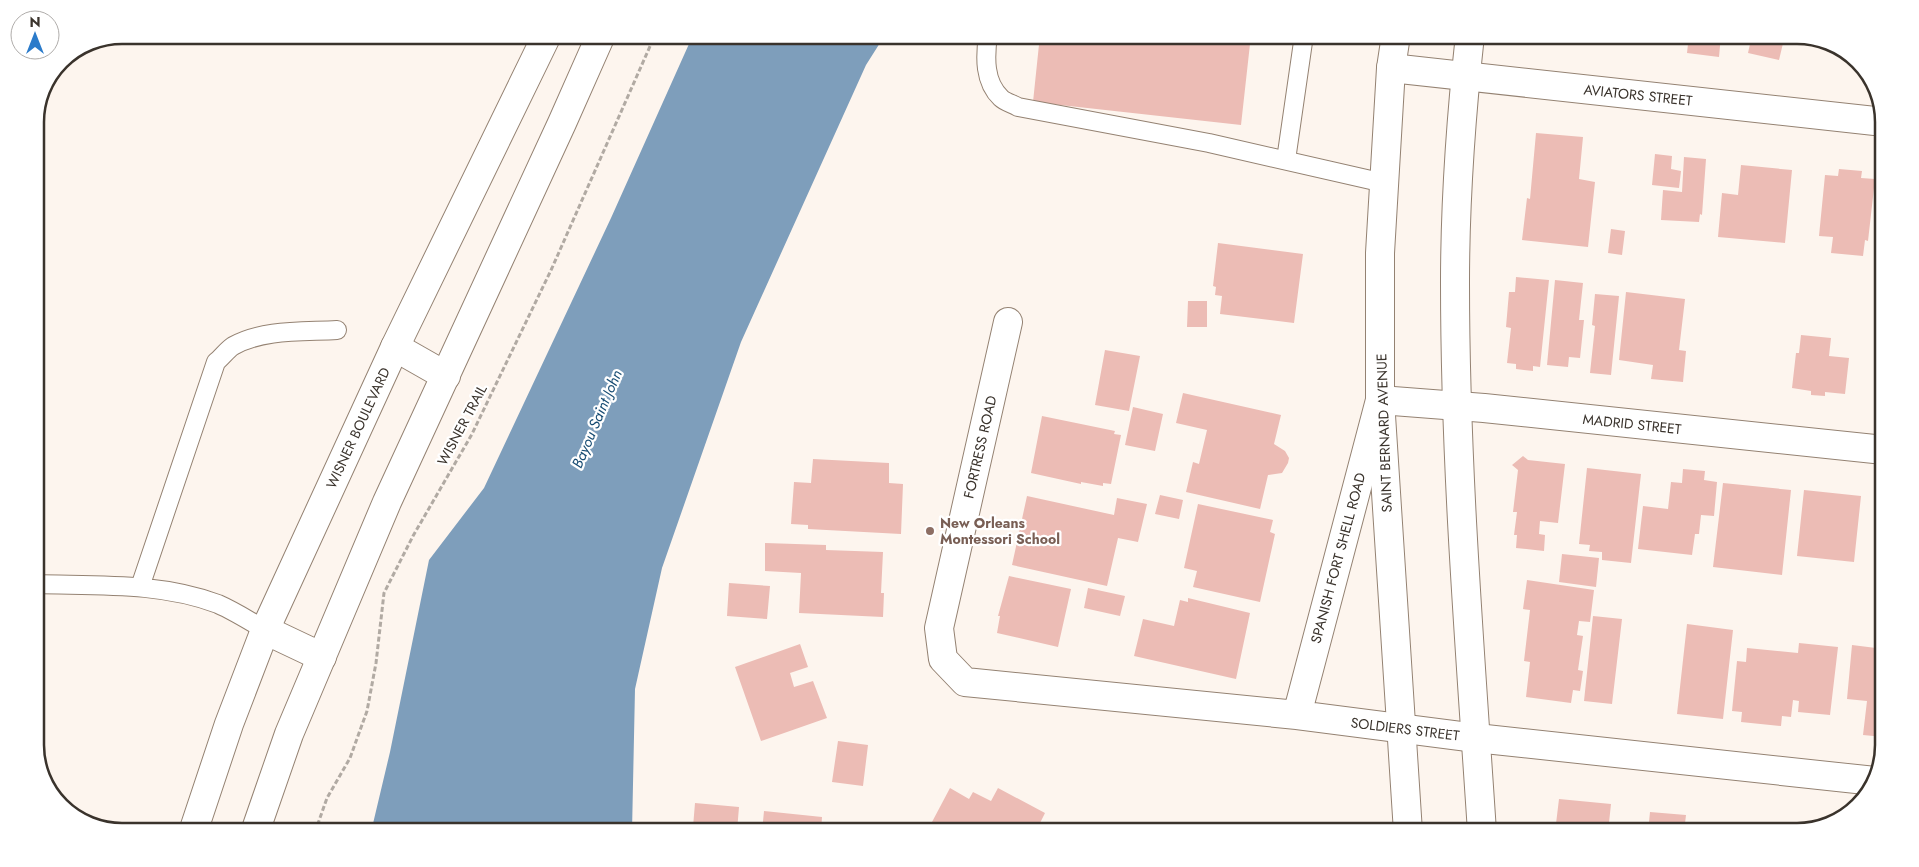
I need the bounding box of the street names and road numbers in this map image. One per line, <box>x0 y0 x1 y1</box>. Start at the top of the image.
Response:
street label: AVIATORS STREET <box>1583 79 1694 111</box>
street label: SAINT BERNARD AVENUE <box>1371 353 1397 513</box>
street label: WISNER BOULEVARD <box>321 364 395 492</box>
street label: WISNER TRAIL <box>432 380 492 469</box>
street label: FORTRESS ROAD <box>958 394 1002 500</box>
street label: MADRID STREET <box>1582 409 1683 439</box>
street label: SPANISH FORT SHELL ROAD <box>1306 471 1370 645</box>
street label: SOLDIERS STREET <box>1350 712 1461 746</box>

